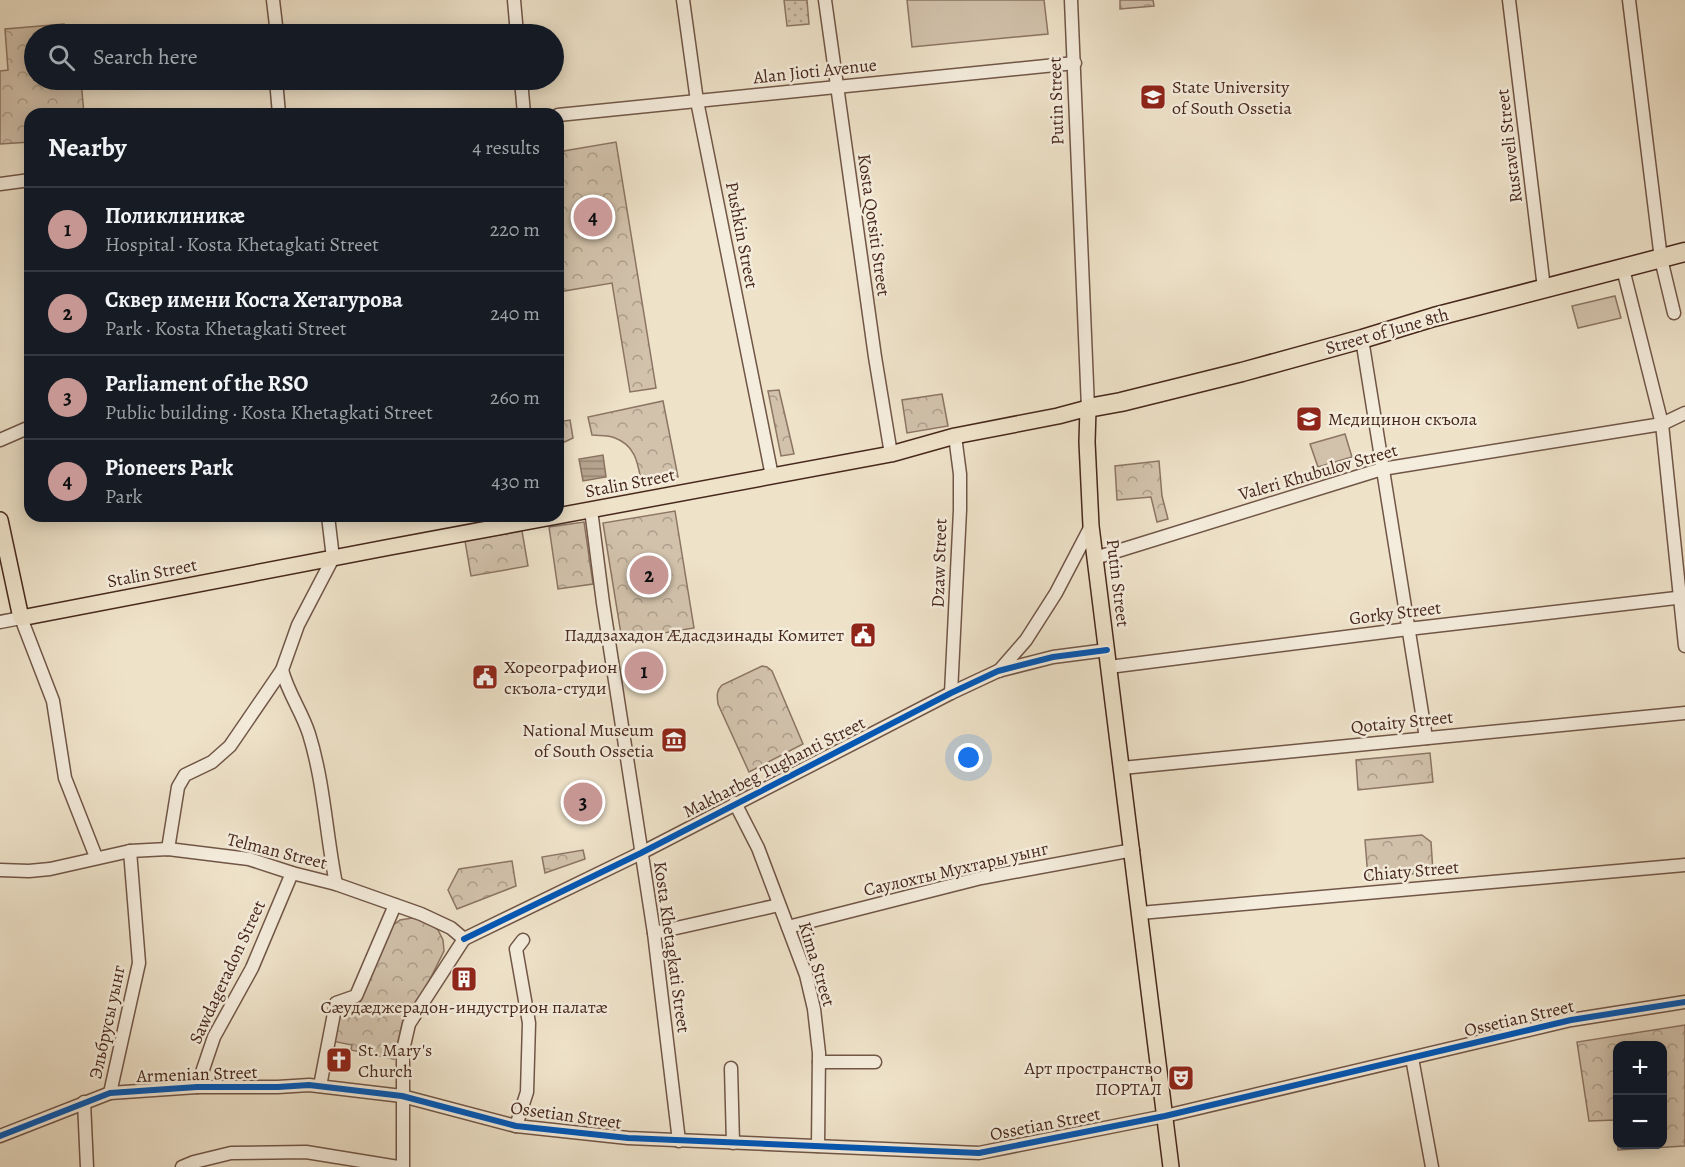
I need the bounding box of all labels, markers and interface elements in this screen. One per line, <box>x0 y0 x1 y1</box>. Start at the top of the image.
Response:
search box <box>24 24 564 90</box>
icon: search <box>45 41 78 74</box>
text: Search here <box>93 42 198 72</box>
street label: Alan Jioti Avenue <box>751 53 878 90</box>
street label: Putin Street <box>1042 56 1070 146</box>
place label: State University of South Ossetia <box>1172 75 1292 120</box>
school or university icon: State University of South Ossetia <box>1138 82 1168 112</box>
street label: Rustaveli Street <box>1490 88 1528 204</box>
text: Nearby <box>48 130 127 165</box>
text: 4 results <box>472 134 540 161</box>
street label: Kosta Qotsiti Street <box>852 152 896 298</box>
street label: Pushkin Street <box>720 180 764 290</box>
pin: 4 <box>574 194 612 240</box>
text: Поликлиникæ <box>105 201 245 231</box>
text: 1 <box>64 216 71 243</box>
text: 220 m <box>490 216 540 243</box>
text: Hospital · Kosta Khetagkati Street <box>105 231 379 258</box>
text: Сквер имени Коста Хетагурова <box>105 285 403 315</box>
text: 2 <box>63 300 72 327</box>
text: 240 m <box>490 300 540 327</box>
street label: Street of June 8th <box>1323 302 1452 360</box>
text: Park · Kosta Khetagkati Street <box>105 315 347 342</box>
text: Parliament of the RSO <box>105 369 308 399</box>
text: 3 <box>63 384 72 411</box>
text: 260 m <box>490 384 540 411</box>
text: Public building · Kosta Khetagkati Street <box>105 399 433 426</box>
school or university icon: Медицинон скъола <box>1294 404 1324 434</box>
place label: Медицинон скъола <box>1328 407 1478 431</box>
street label: Valeri Khubulov Street <box>1235 438 1400 506</box>
text: Pioneers Park <box>105 453 233 483</box>
street label: Stalin Street <box>583 463 677 503</box>
text: 4 <box>63 468 72 495</box>
text: 430 m <box>491 468 540 495</box>
text: Park <box>105 483 143 510</box>
street label: Dzaw Street <box>925 518 953 608</box>
street label: Putin Street <box>1101 538 1135 628</box>
pin: 2 <box>630 552 668 598</box>
street label: Stalin Street <box>105 553 199 593</box>
street label: Gorky Street <box>1348 595 1442 631</box>
public building icon: Паддзахадон Æдасдзинады Комитет <box>848 620 878 650</box>
place label: Паддзахадон Æдасдзинады Комитет <box>564 623 844 647</box>
pin: 1 <box>624 648 664 694</box>
place label: Хореографион скъола-студи <box>504 655 618 700</box>
public building icon: Хореографион скъола-студи <box>470 662 500 692</box>
street label: Qotaity Street <box>1350 705 1454 739</box>
street label: Makharbeg Tughanti Street <box>679 711 869 823</box>
place label: National Museum of South Ossetia <box>522 718 655 763</box>
museum icon: National Museum of South Ossetia <box>659 725 689 755</box>
your location <box>954 743 983 772</box>
pin: 3 <box>564 780 602 824</box>
street label: Telman Street <box>224 827 330 875</box>
street label: Саулохты Мухтары уынг <box>861 836 1051 902</box>
street label: Chiaty Street <box>1362 855 1460 887</box>
street label: Kosta Khetagkati Street <box>648 860 696 1034</box>
street label: Sawdageradon Street <box>183 896 271 1048</box>
street label: Kima Street <box>793 919 841 1009</box>
street label: Эльбрусы уынг <box>83 962 131 1081</box>
building icon: Сæудæджерадон-индустрион палатæ <box>449 964 479 994</box>
street label: Ossetian Street <box>1462 994 1576 1042</box>
place label: Сæудæджерадон-индустрион палатæ <box>320 995 608 1019</box>
place label: St. Mary's Church <box>358 1038 432 1083</box>
map controls <box>1613 1041 1667 1149</box>
button: + <box>1613 1041 1667 1095</box>
church icon: St. Mary's Church <box>324 1045 354 1075</box>
place label: Арт пространство ПОРТАЛ <box>1024 1056 1162 1101</box>
street label: Armenian Street <box>135 1060 258 1088</box>
theatre icon: Арт пространство ПОРТАЛ <box>1166 1063 1196 1093</box>
street label: Ossetian Street <box>509 1095 623 1135</box>
button: − <box>1613 1095 1667 1149</box>
street label: Ossetian Street <box>988 1102 1102 1146</box>

